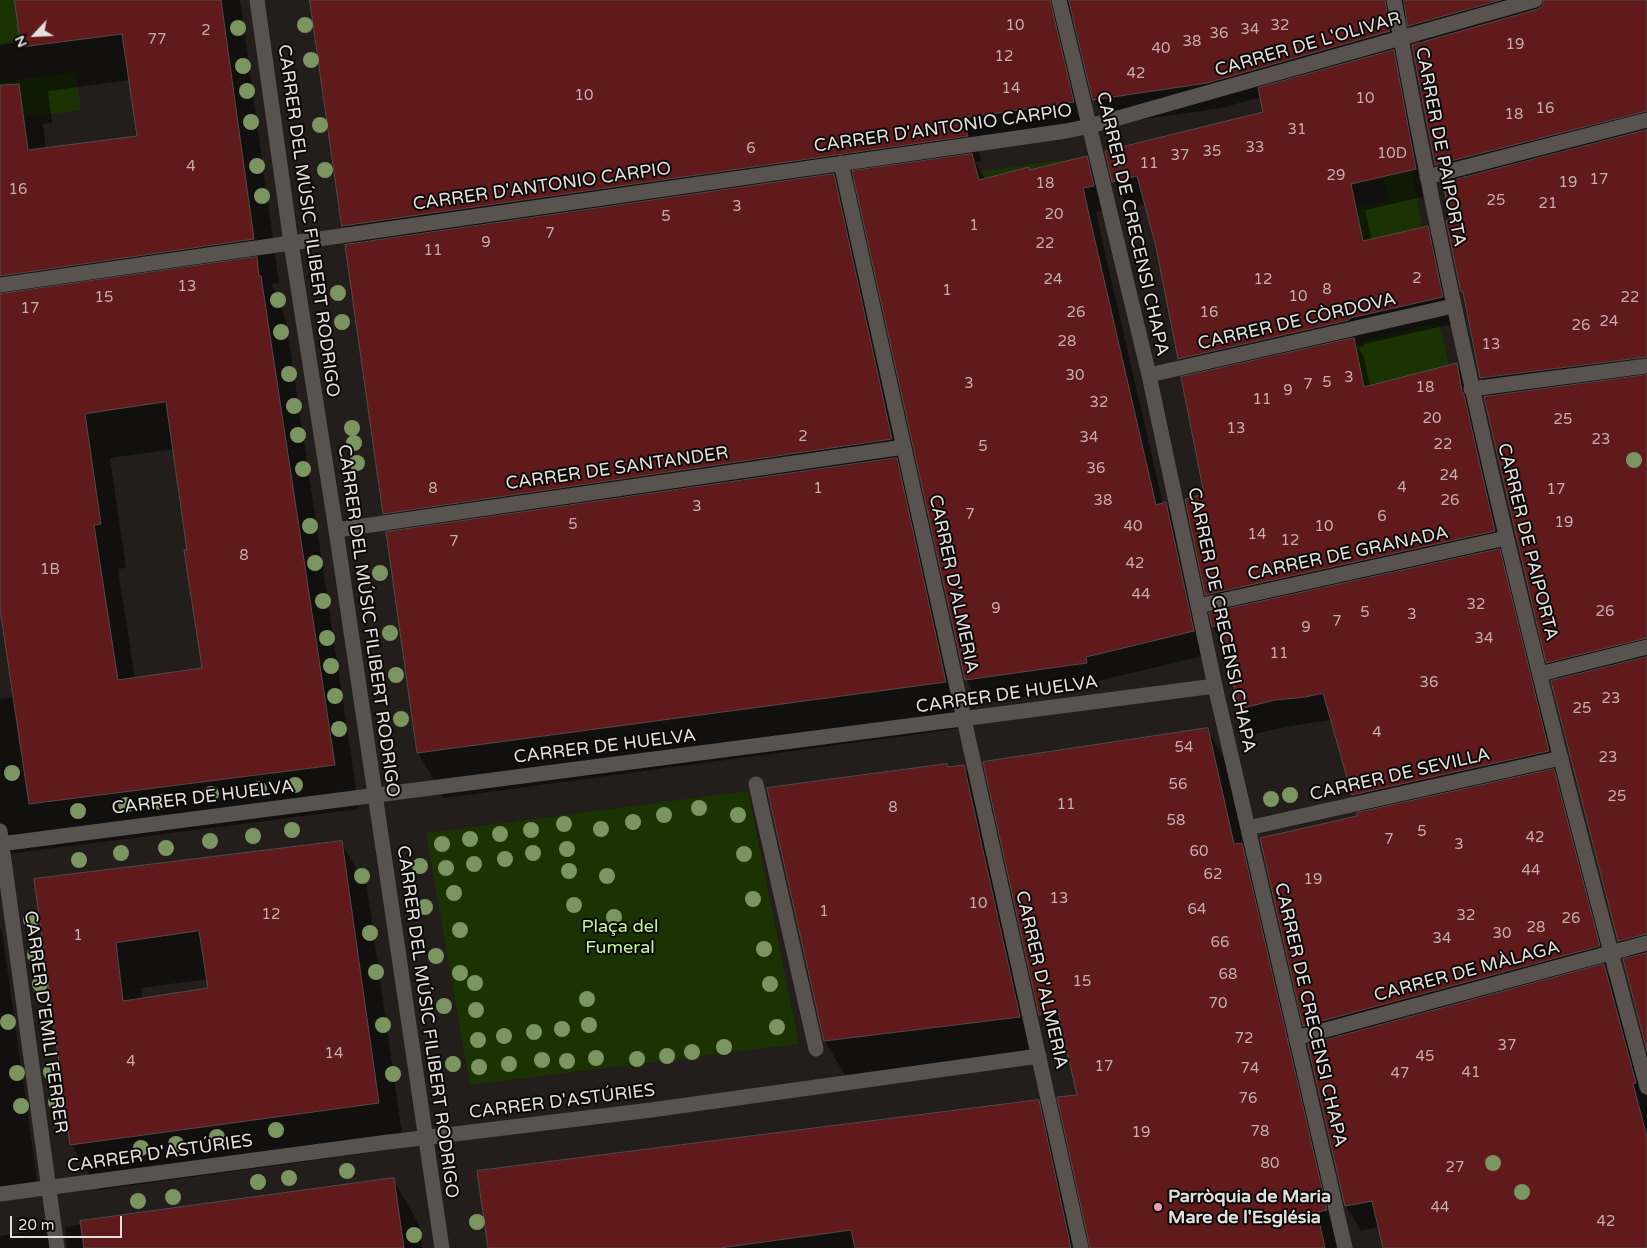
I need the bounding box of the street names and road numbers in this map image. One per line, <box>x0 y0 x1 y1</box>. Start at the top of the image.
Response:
street label: CARRER DE L'OLIVAR <box>1212 8 1404 82</box>
street label: CARRER DEL MÚSIC FILIBERT RODRIGO <box>273 43 343 399</box>
street label: CARRER DE PAIPORTA <box>1410 45 1470 249</box>
street label: CARRER DE CRECENSI CHAPA <box>1091 90 1173 358</box>
street label: CARRER D'ANTONIO CARPIO <box>812 100 1074 158</box>
street label: CARRER D'ANTONIO CARPIO <box>411 158 673 216</box>
street label: CARRER DE CÒRDOVA <box>1196 289 1398 355</box>
street label: CARRER DE PAIPORTA <box>1492 441 1562 643</box>
street label: CARRER DEL MÚSIC FILIBERT RODRIGO <box>333 443 403 799</box>
street label: CARRER DE SANTANDER <box>504 443 730 495</box>
street label: CARRER DE CRECENSI CHAPA <box>1182 485 1260 755</box>
street label: CARRER D'ALMERIA <box>924 493 982 675</box>
street label: CARRER DE GRANADA <box>1246 522 1450 586</box>
street label: CARRER DE HUELVA <box>915 672 1099 718</box>
street label: CARRER DE HUELVA <box>513 725 697 769</box>
street label: CARRER DE SEVILLA <box>1308 744 1492 806</box>
street label: CARRER DE HUELVA <box>111 776 295 820</box>
street label: CARRER DEL MÚSIC FILIBERT RODRIGO <box>392 844 462 1200</box>
street label: CARRER DE CRECENSI CHAPA <box>1269 881 1351 1149</box>
street label: CARRER D'ALMERIA <box>1010 889 1072 1071</box>
street label: CARRER D'EMILI FERRER <box>19 909 71 1135</box>
street label: CARRER DE MÀLAGA <box>1372 937 1562 1007</box>
street label: CARRER D'ASTÚRIES <box>468 1080 656 1124</box>
street label: CARRER D'ASTÚRIES <box>66 1130 254 1178</box>

